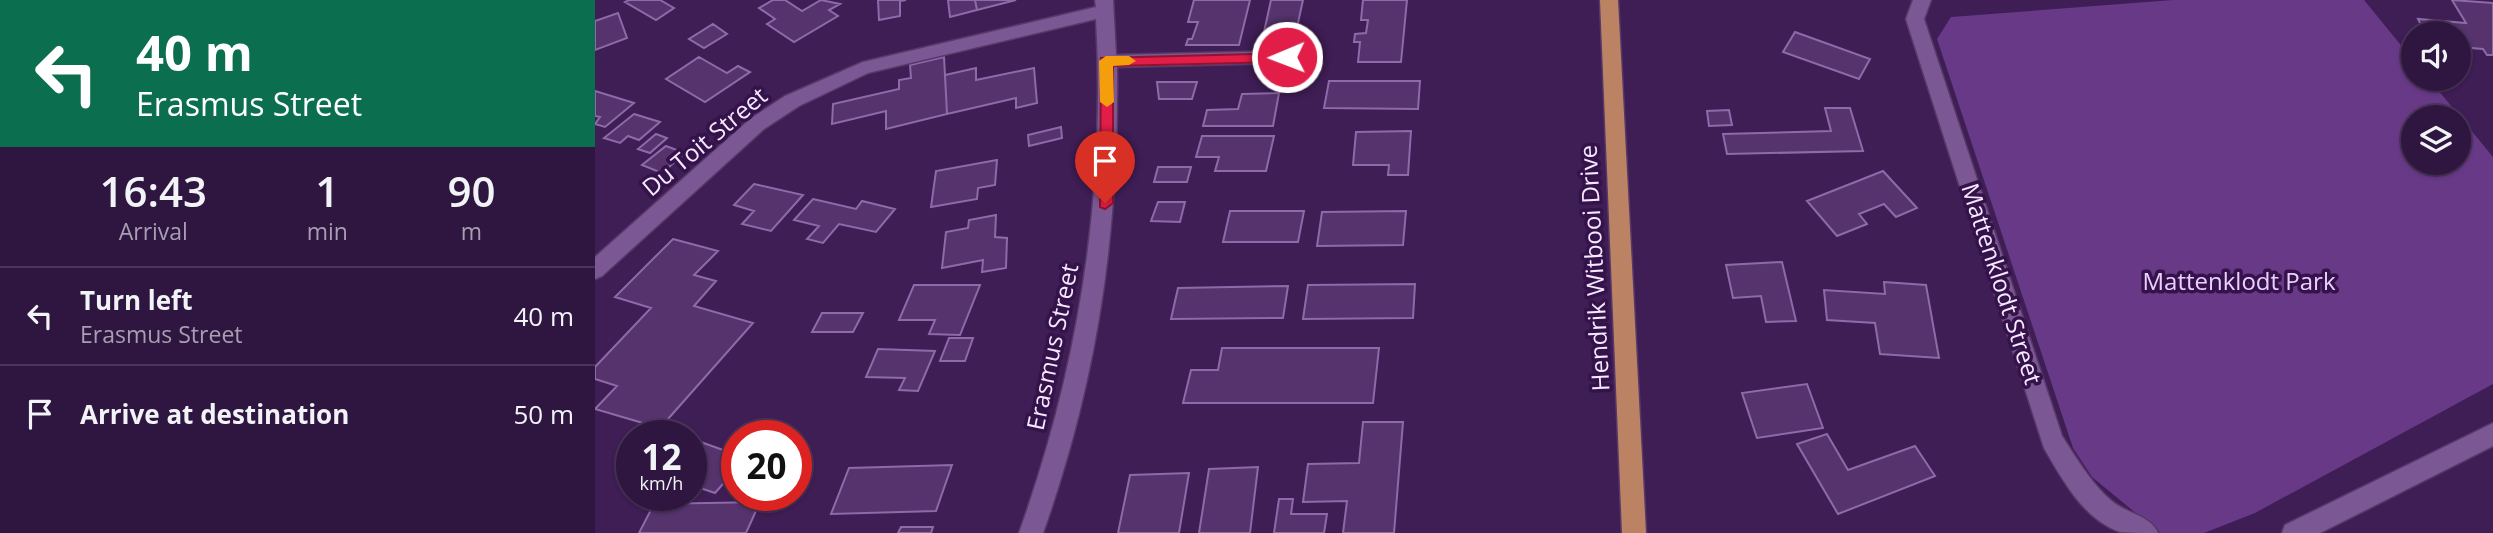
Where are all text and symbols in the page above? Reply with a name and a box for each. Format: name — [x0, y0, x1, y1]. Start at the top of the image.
text: 40 m — [136, 19, 253, 85]
position arrow — [1250, 20, 1324, 94]
map controls — [2401, 21, 2471, 175]
button: sound — [2401, 21, 2471, 91]
icon: left — [21, 28, 112, 119]
street label: Du Toit Street — [634, 79, 774, 203]
text: Erasmus Street — [136, 82, 362, 125]
button: layers — [2401, 105, 2471, 175]
pin — [1075, 131, 1135, 203]
icon: arrive — [1086, 142, 1124, 180]
street label: Hendrik Witbooi Drive — [1571, 144, 1616, 392]
text: 16:43 — [100, 162, 207, 219]
text: 1 — [315, 162, 339, 219]
text: 90 — [447, 162, 495, 219]
street label: Mattenklodt Street — [1954, 179, 2051, 388]
text: Arrival — [119, 215, 188, 247]
text: min — [307, 215, 348, 247]
text: m — [461, 215, 482, 247]
street label: Erasmus Street — [1018, 260, 1085, 433]
park label: Mattenklodt Park — [2143, 264, 2336, 297]
text: Turn left — [80, 282, 192, 318]
icon: left — [21, 297, 59, 335]
text: 40 m — [513, 298, 574, 334]
text: Erasmus Street — [80, 318, 243, 350]
icon: arrive — [21, 395, 59, 433]
text: Arrive at destination — [80, 396, 349, 432]
text: 50 m — [513, 396, 574, 432]
speed limit sign: 20 — [721, 420, 812, 511]
text: 12 — [641, 433, 682, 480]
text: km/h — [640, 471, 683, 495]

